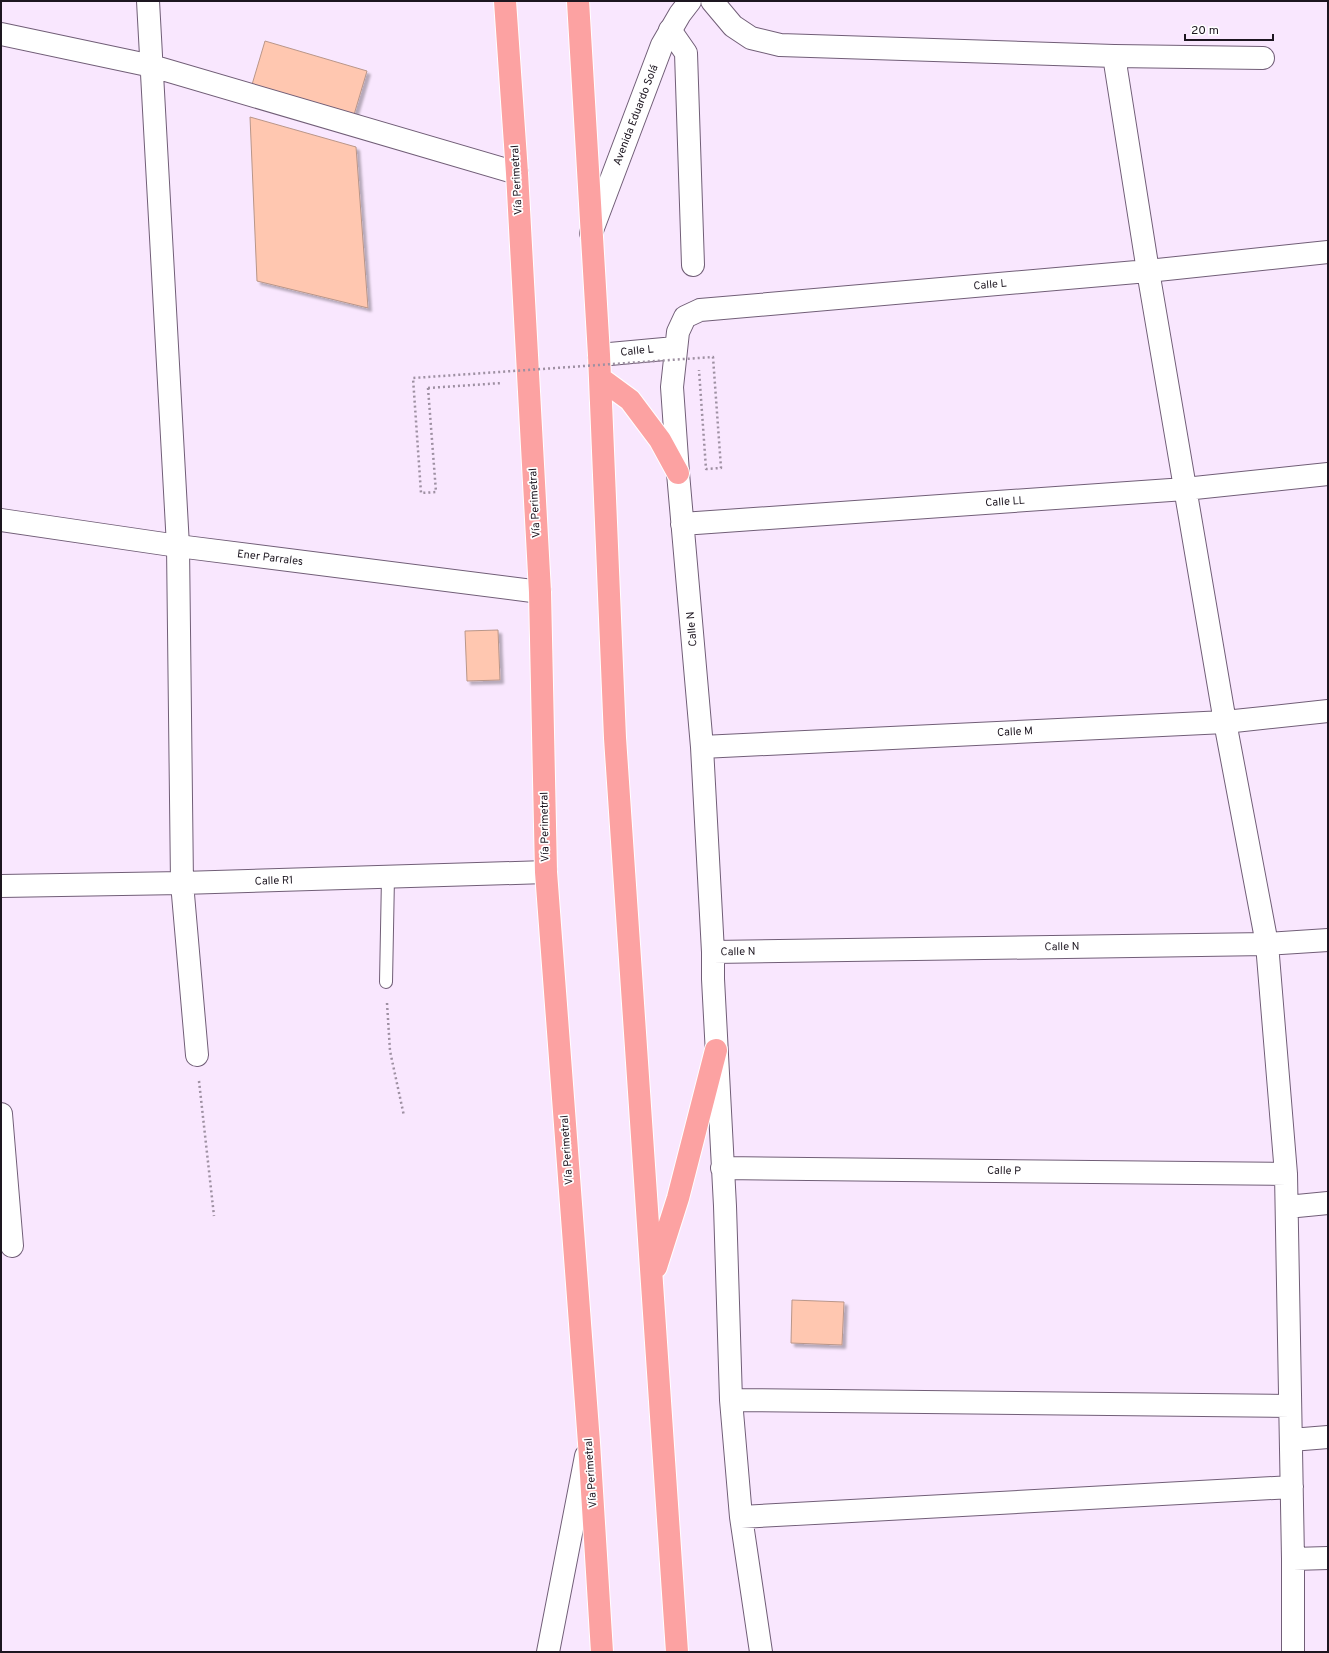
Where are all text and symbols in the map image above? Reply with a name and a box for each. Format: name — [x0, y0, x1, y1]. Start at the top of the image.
scale bar — [1185, 16, 1273, 42]
text: 20 m — [1191, 23, 1219, 39]
street label: Avenida Eduardo Solá — [610, 62, 662, 167]
street label: Vía Perimetral — [508, 145, 526, 215]
street label: Calle L — [973, 277, 1007, 293]
street label: Calle L — [620, 342, 654, 360]
street label: Vía Perimetral — [526, 468, 544, 538]
street label: Calle LL — [985, 494, 1025, 510]
street label: Ener Parrales — [236, 547, 304, 569]
street label: Calle N — [684, 611, 700, 647]
street label: Calle M — [997, 724, 1033, 740]
street label: Vía Perimetral — [537, 792, 553, 862]
street label: Calle R1 — [254, 873, 294, 889]
street label: Calle N — [1044, 940, 1080, 954]
street label: Calle N — [720, 945, 756, 959]
street label: Vía Perimetral — [558, 1115, 576, 1185]
street label: Calle P — [987, 1164, 1021, 1178]
street label: Vía Perimetral — [582, 1438, 600, 1508]

